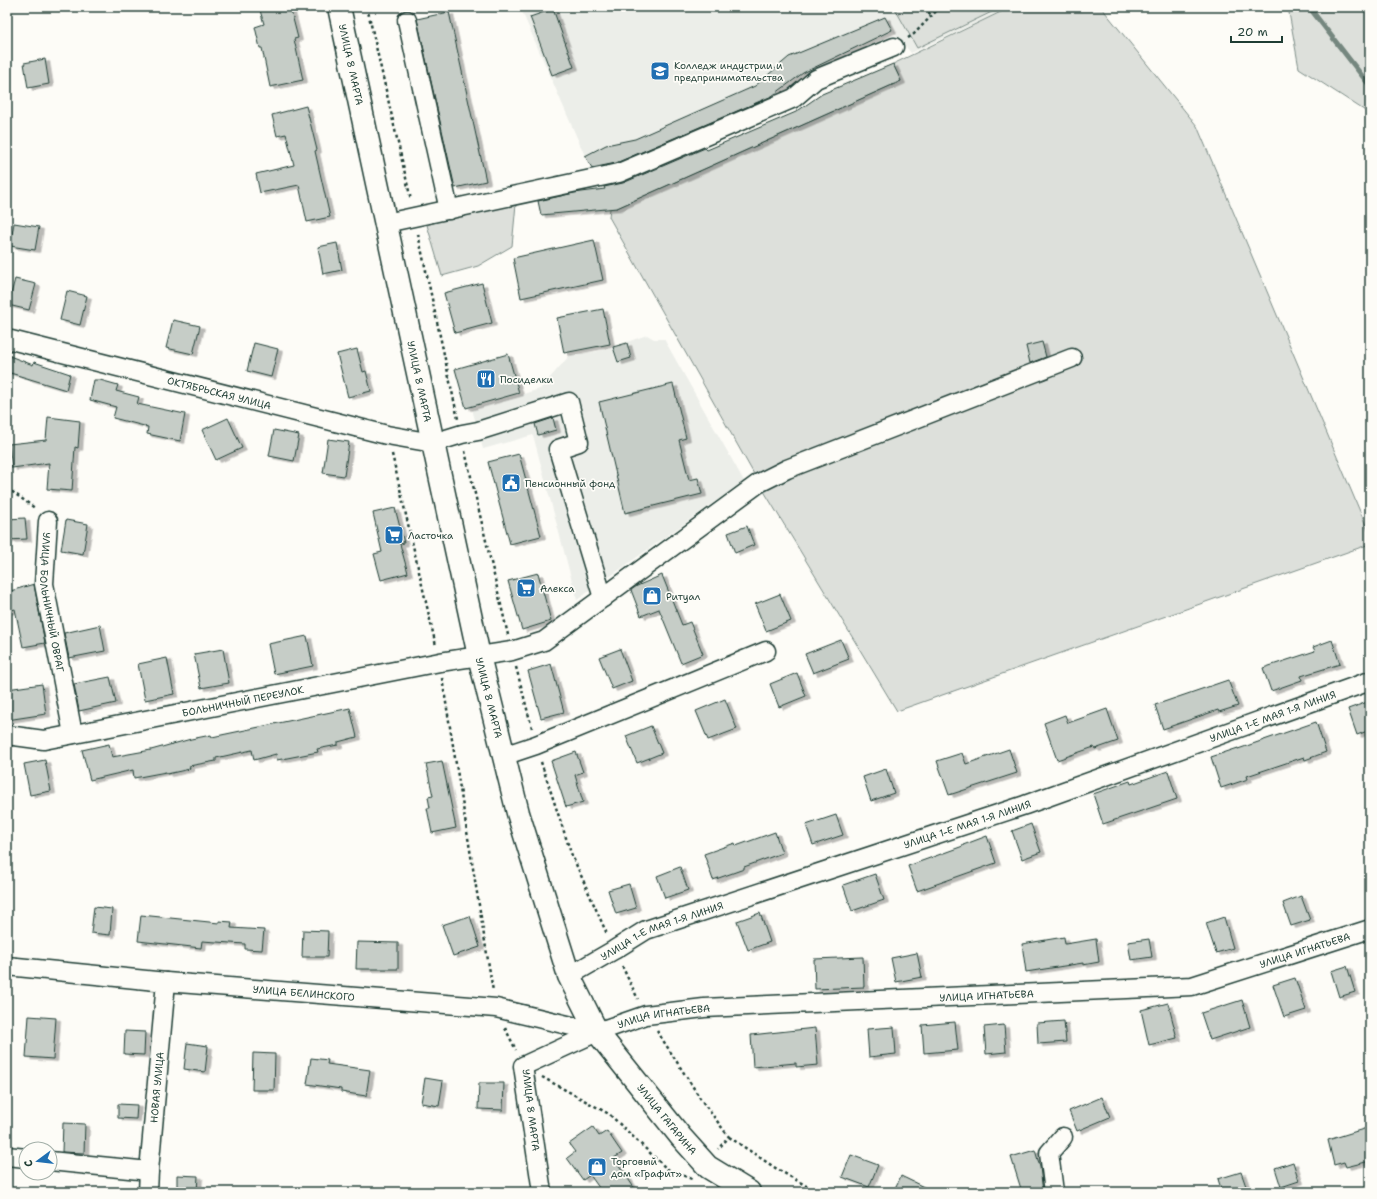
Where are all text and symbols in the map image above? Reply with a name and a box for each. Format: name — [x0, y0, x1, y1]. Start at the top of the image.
scale bar — [1231, 18, 1282, 44]
street label: УЛИЦА 8 МАРТА — [336, 23, 367, 106]
text: 20 m — [1237, 24, 1268, 40]
place label: Колледж индустрии и предпринимательства — [674, 59, 784, 84]
school or university icon: Колледж индустрии и предпринимательства — [649, 60, 671, 82]
street label: УЛИЦА 8 МАРТА — [405, 340, 435, 423]
restaurant icon: Посиделки — [475, 368, 497, 390]
street label: ОКТЯБРЬСКАЯ УЛИЦА — [166, 373, 273, 412]
place label: Посиделки — [500, 373, 554, 386]
public building icon: Пенсионный фонд — [500, 472, 522, 494]
place label: Пенсионный фонд — [525, 477, 616, 490]
supermarket icon: Ласточка — [383, 524, 405, 546]
place label: Ласточка — [408, 529, 454, 542]
street label: УЛИЦА БОЛЬНИЧНЫЙ ОВРАГ — [37, 532, 68, 674]
supermarket icon: Алекса — [515, 577, 537, 599]
place label: Алекса — [540, 582, 575, 595]
shop icon: Ритуал — [641, 585, 663, 607]
place label: Ритуал — [666, 590, 701, 603]
street label: УЛИЦА 8 МАРТА — [473, 656, 506, 740]
street label: БОЛЬНИЧНЫЙ ПЕРЕУЛОК — [181, 682, 305, 719]
street label: УЛИЦА 1-Е МАЯ 1-Я ЛИНИЯ — [1208, 687, 1338, 745]
street label: УЛИЦА 1-Е МАЯ 1-Я ЛИНИЯ — [902, 797, 1033, 851]
street label: УЛИЦА 1-Е МАЯ 1-Я ЛИНИЯ — [598, 898, 725, 963]
street label: УЛИЦА ИГНАТЬЕВА — [1258, 929, 1352, 971]
street label: УЛИЦА БЕЛИНСКОГО — [252, 982, 355, 1003]
street label: УЛИЦА ИГНАТЬЕВА — [939, 987, 1034, 1004]
street label: УЛИЦА ИГНАТЬЕВА — [616, 1001, 710, 1031]
street label: НОВАЯ УЛИЦА — [147, 1051, 166, 1123]
street label: УЛИЦА 8 МАРТА — [520, 1068, 542, 1152]
street label: УЛИЦА ГАГАРИНА — [635, 1081, 700, 1157]
north arrow — [18, 1141, 58, 1181]
place label: Торговый дом «Графит» — [611, 1155, 682, 1180]
shop icon: Торговый дом «Графит» — [586, 1156, 608, 1178]
text: С — [21, 1158, 37, 1169]

